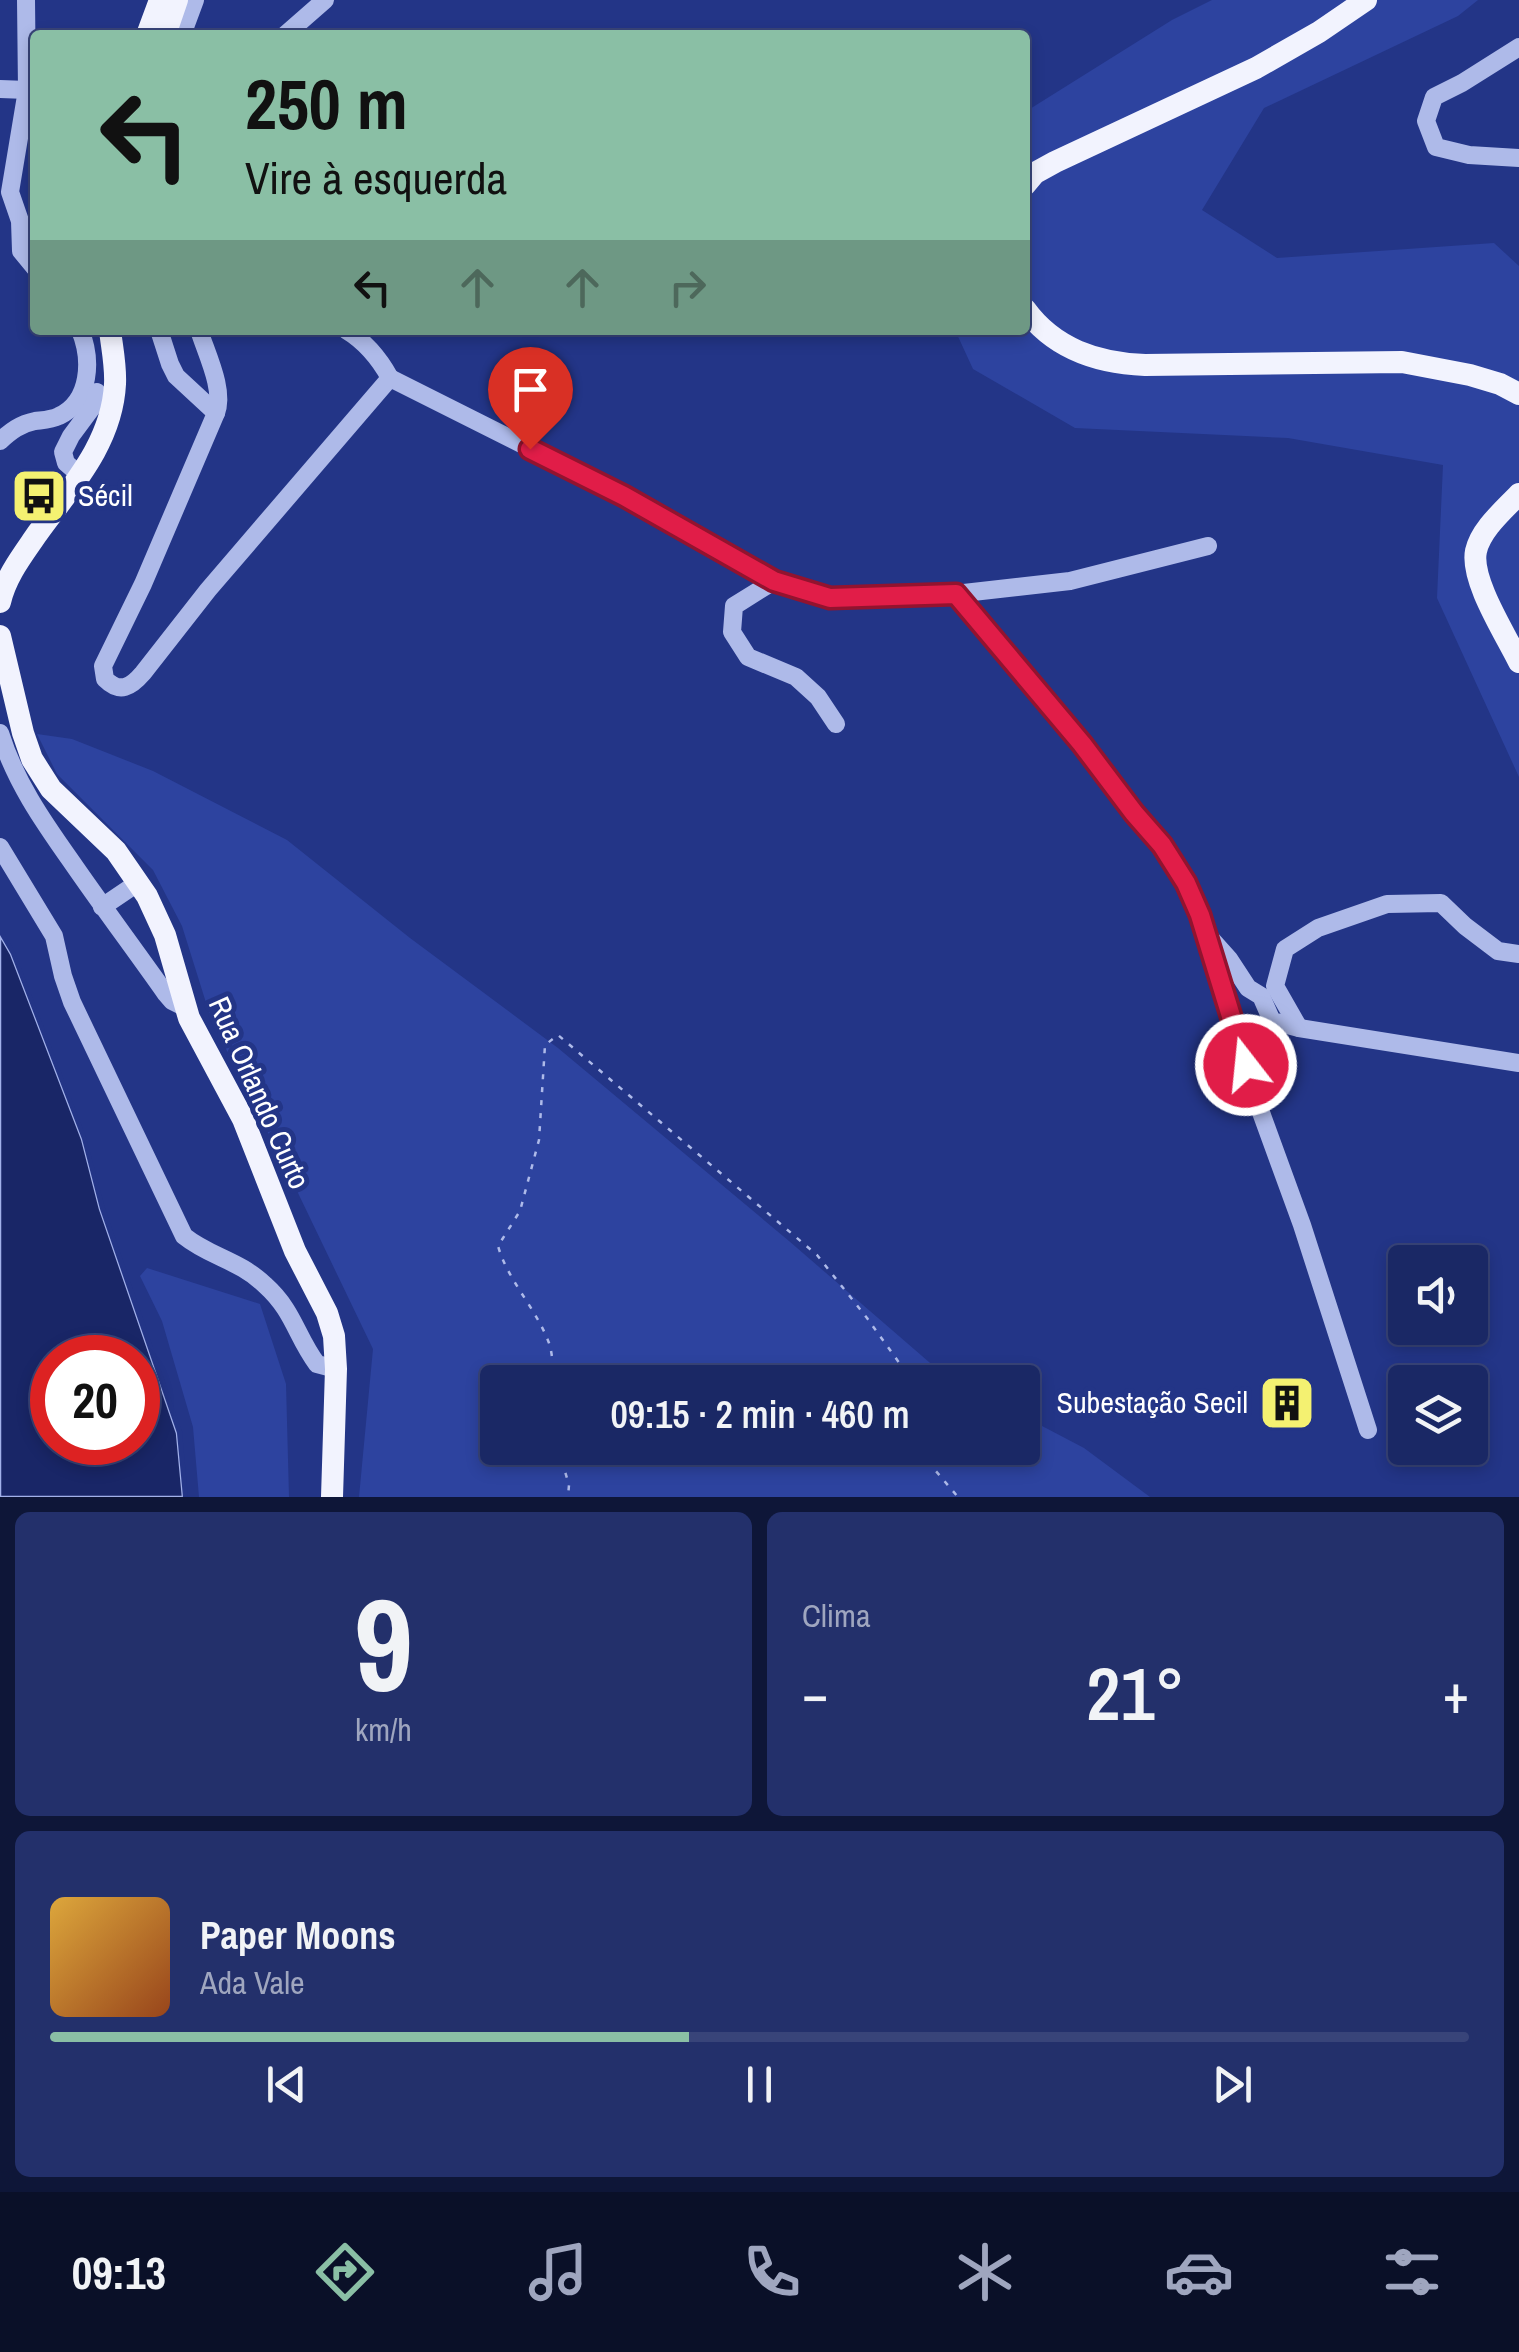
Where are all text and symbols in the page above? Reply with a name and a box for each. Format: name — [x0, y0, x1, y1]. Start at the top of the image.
text: 250 m — [245, 57, 408, 151]
icon: left — [80, 70, 210, 200]
text: Vire à esquerda — [245, 147, 507, 208]
icon: left — [345, 260, 400, 315]
icon: ahead — [450, 260, 505, 315]
icon: ahead — [555, 260, 610, 315]
icon: right — [660, 260, 715, 315]
pin — [488, 347, 573, 450]
icon: arrive — [503, 362, 558, 417]
bus stop icon: Sécil — [9, 466, 69, 526]
place label: Sécil — [78, 475, 133, 515]
street label: Rua Orlando Curto — [200, 990, 320, 1195]
position arrow — [1194, 1013, 1298, 1117]
map controls — [1388, 1245, 1488, 1465]
button: sound — [1388, 1245, 1488, 1345]
speed limit sign: 20 — [30, 1335, 160, 1465]
button: layers — [1388, 1365, 1488, 1465]
building icon: Subestação Secil — [1257, 1373, 1317, 1433]
place label: Subestação Secil — [1057, 1382, 1248, 1422]
text: 09:15 · 2 min · 460 m — [610, 1389, 910, 1440]
text: 9 — [354, 1555, 413, 1731]
text: Clima — [802, 1594, 871, 1637]
text: 21° — [1086, 1642, 1185, 1743]
text: − — [802, 1656, 828, 1730]
text: + — [1443, 1656, 1469, 1730]
text: km/h — [355, 1708, 412, 1751]
text: Paper Moons — [200, 1910, 396, 1961]
text: Ada Vale — [200, 1961, 305, 2004]
icon: previous — [259, 2057, 314, 2112]
icon: pause — [732, 2057, 787, 2112]
icon: next — [1205, 2057, 1260, 2112]
icon: directions — [310, 2237, 380, 2307]
icon: music — [523, 2237, 593, 2307]
icon: phone — [737, 2237, 807, 2307]
icon: climate — [950, 2237, 1020, 2307]
icon: car — [1164, 2237, 1234, 2307]
icon: filters — [1377, 2237, 1447, 2307]
text: 09:13 — [72, 2242, 166, 2303]

